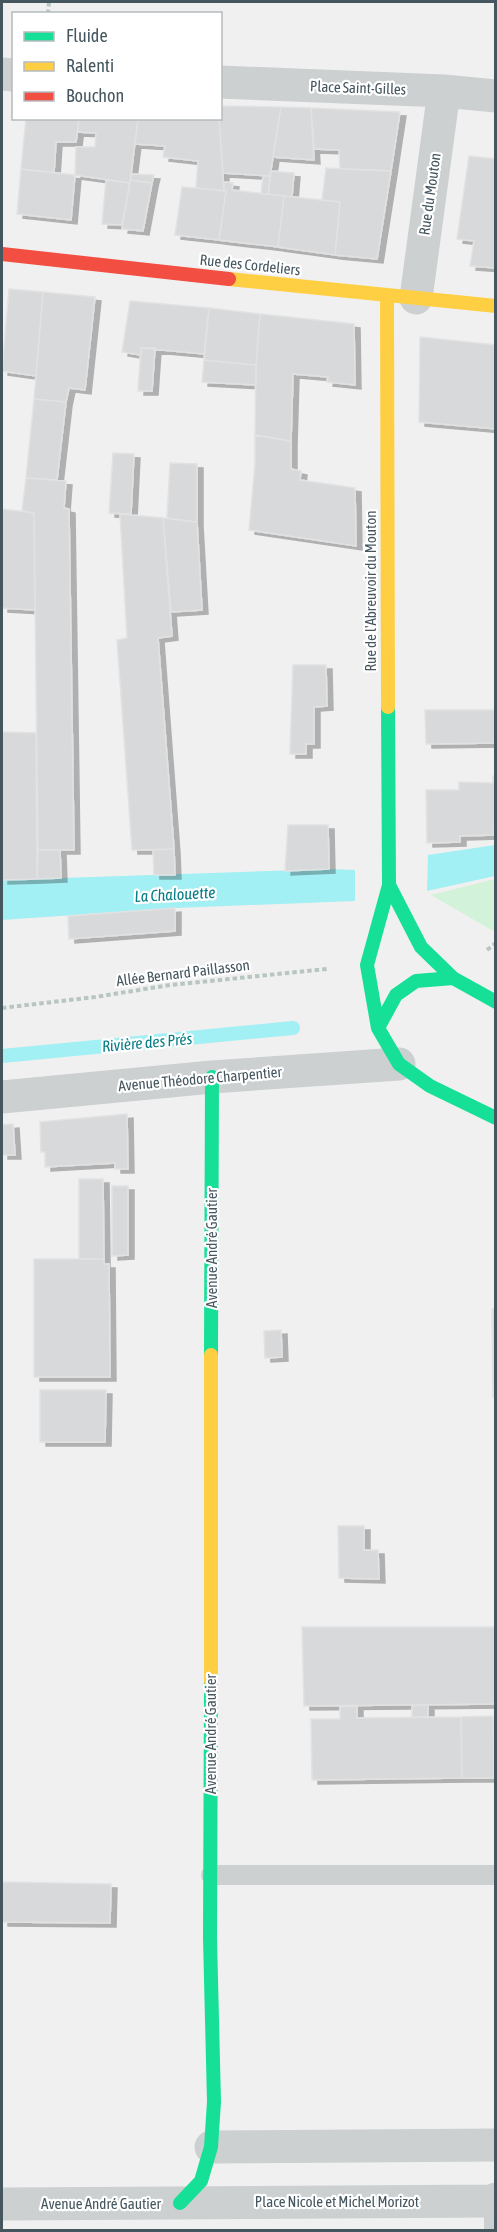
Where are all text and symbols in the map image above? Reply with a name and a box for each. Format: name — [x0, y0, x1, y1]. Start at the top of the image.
legend — [12, 12, 222, 120]
text: Fluide — [66, 25, 108, 46]
text: Ralenti — [66, 55, 114, 76]
street label: Place Saint-Gilles — [310, 77, 406, 98]
text: Bouchon — [66, 85, 124, 106]
street label: Rue du Mouton — [415, 152, 444, 236]
street label: Rue des Cordeliers — [199, 251, 301, 278]
street label: Rue de l'Abreuvoir du Mouton — [362, 510, 379, 672]
water label: La Chalouette — [134, 883, 216, 905]
street label: Allée Bernard Paillasson — [115, 956, 251, 989]
water label: Rivière des Prés — [101, 1029, 193, 1055]
street label: Avenue Théodore Charpentier — [118, 1063, 283, 1094]
street label: Avenue André Gautier — [203, 1188, 220, 1308]
street label: Avenue André Gautier — [202, 1674, 219, 1794]
street label: Place Nicole et Michel Morizot — [255, 2193, 419, 2210]
street label: Avenue André Gautier — [41, 2195, 161, 2212]

